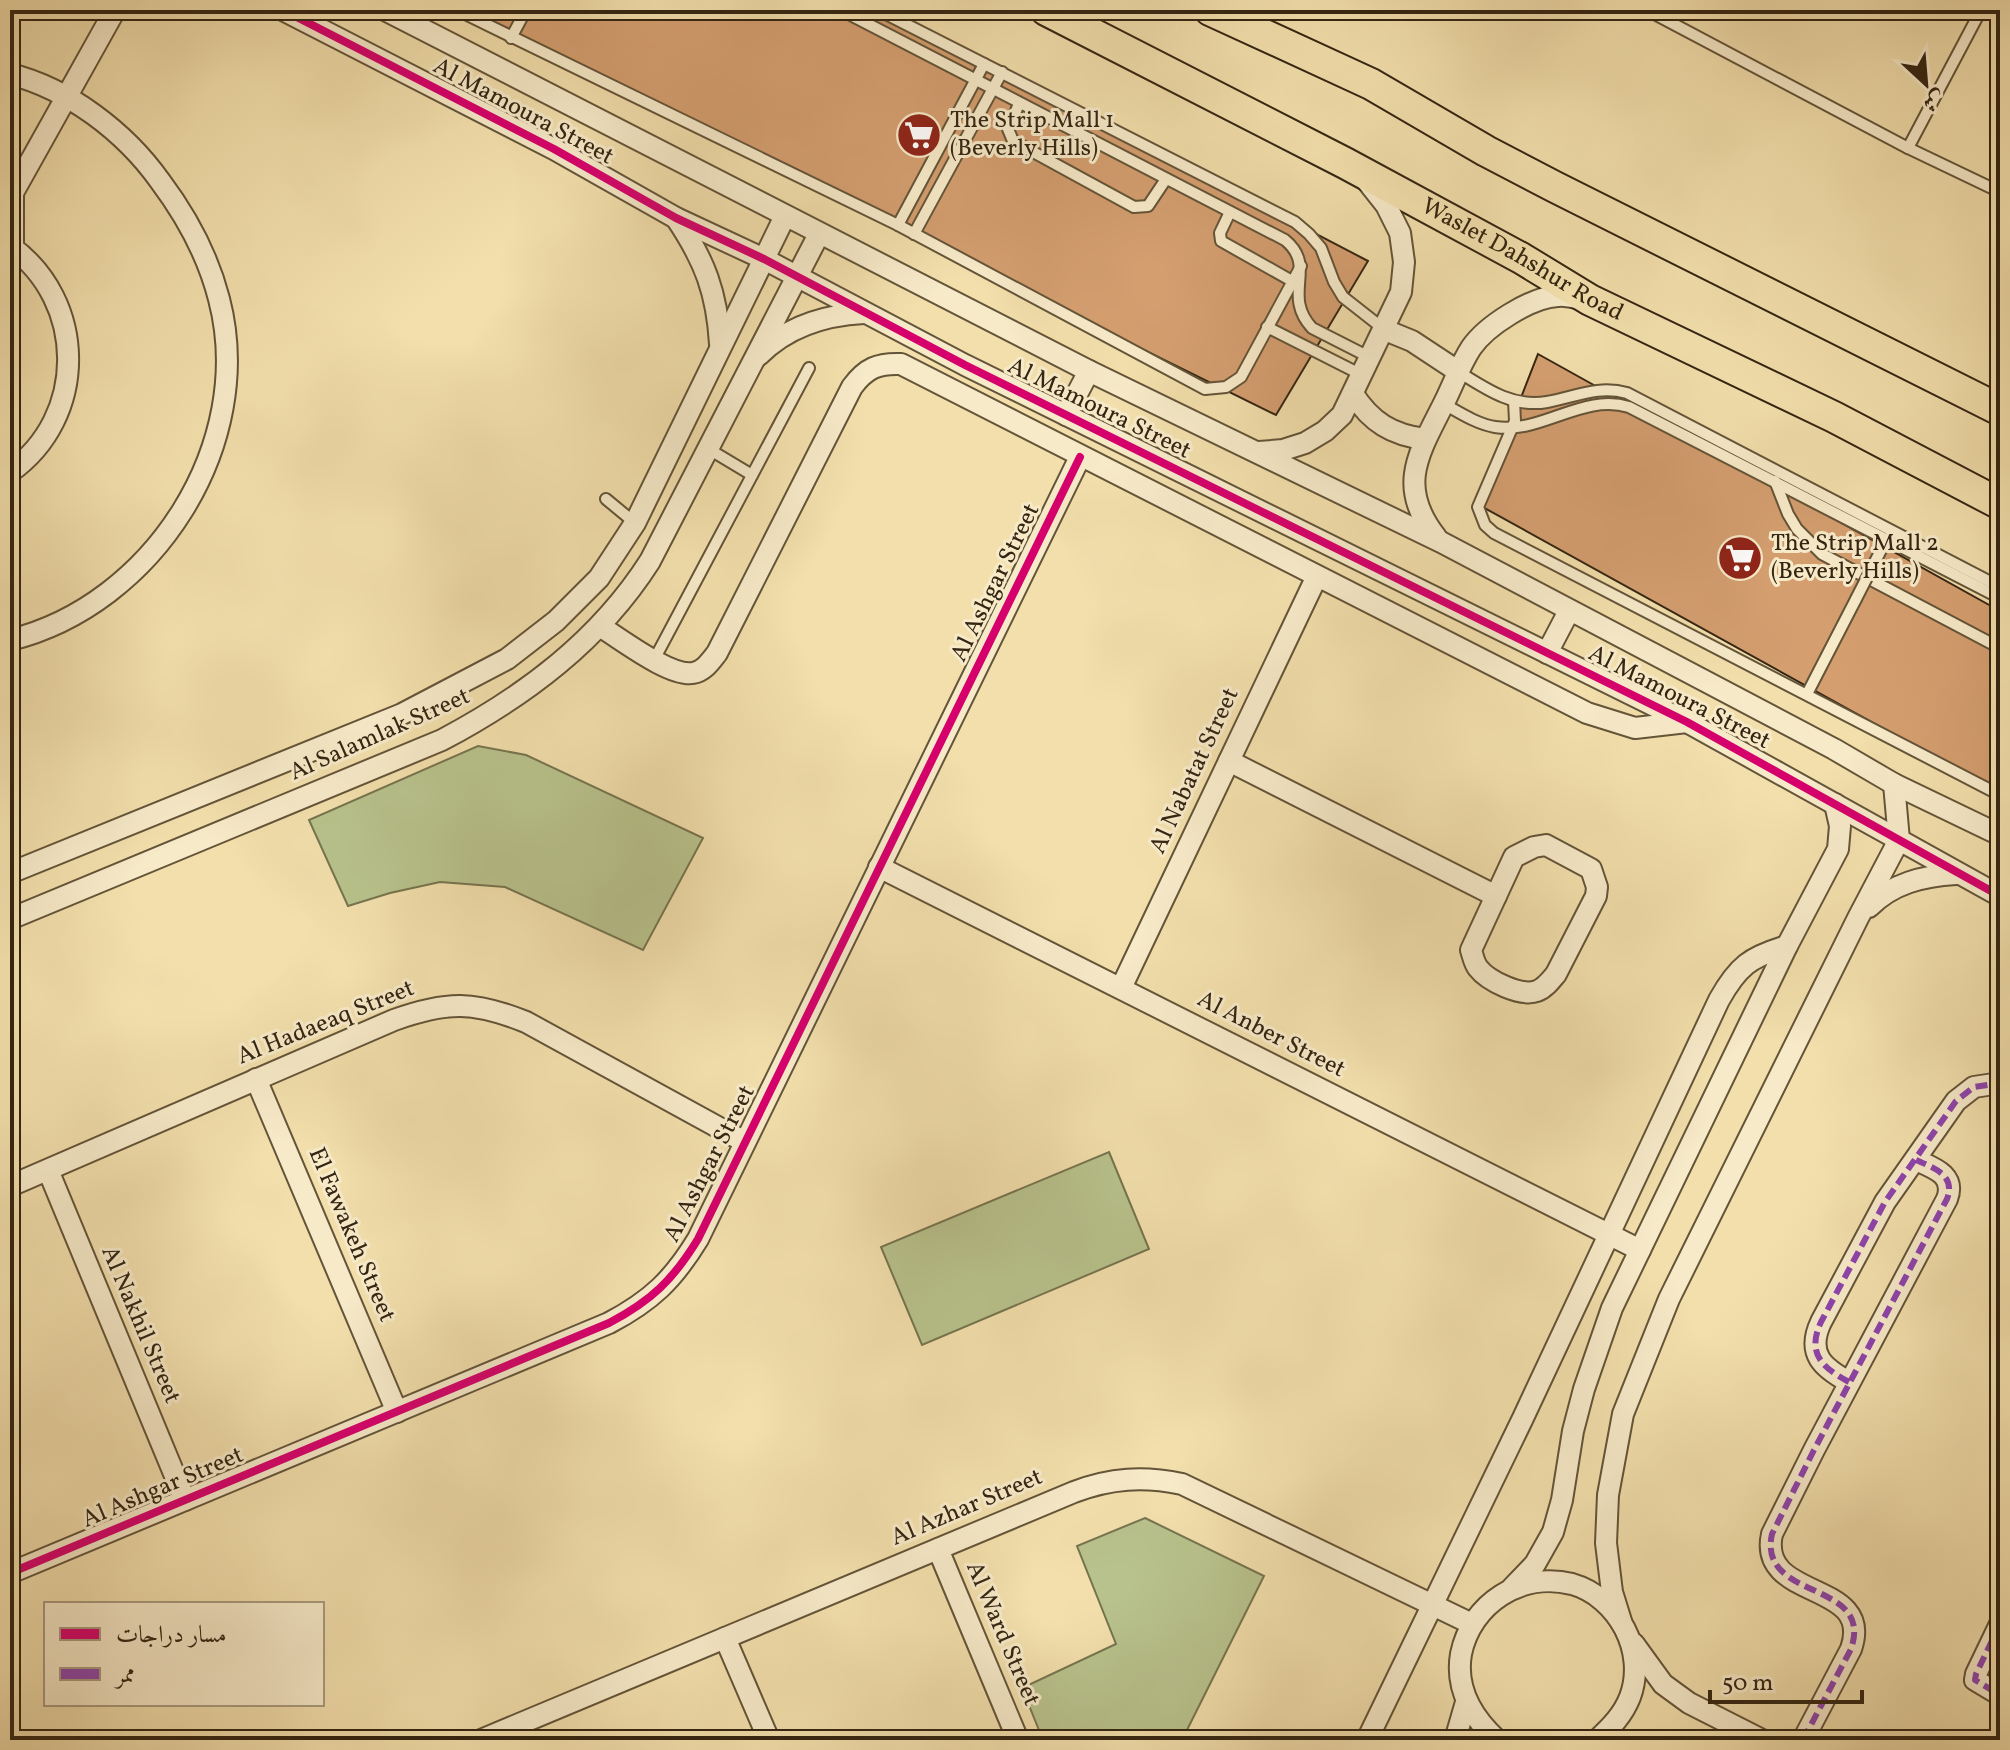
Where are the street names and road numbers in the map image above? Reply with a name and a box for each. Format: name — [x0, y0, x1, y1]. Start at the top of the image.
street label: Al Mamoura Street — [427, 50, 619, 174]
street label: Waslet Dahshur Road — [1415, 190, 1629, 331]
street label: Al Mamoura Street — [1001, 350, 1197, 468]
street label: Al Ashgar Street — [943, 498, 1049, 668]
street label: Al Mamoura Street — [1582, 637, 1776, 759]
street label: Al Salamlak Street — [284, 680, 476, 790]
street label: Al Nabatat Street — [1142, 682, 1248, 860]
street label: Al Hadaeaq Street — [232, 972, 420, 1074]
street label: Al Anber Street — [1191, 983, 1351, 1087]
street label: Al Ashgar Street — [656, 1080, 764, 1248]
street label: El Fawakeh Street — [299, 1143, 403, 1327]
street label: Al Nakhil Street — [92, 1241, 188, 1409]
street label: Al Ashgar Street — [77, 1439, 249, 1537]
street label: Al Azhar Street — [886, 1461, 1048, 1555]
street label: Al Ward Street — [956, 1557, 1048, 1711]

